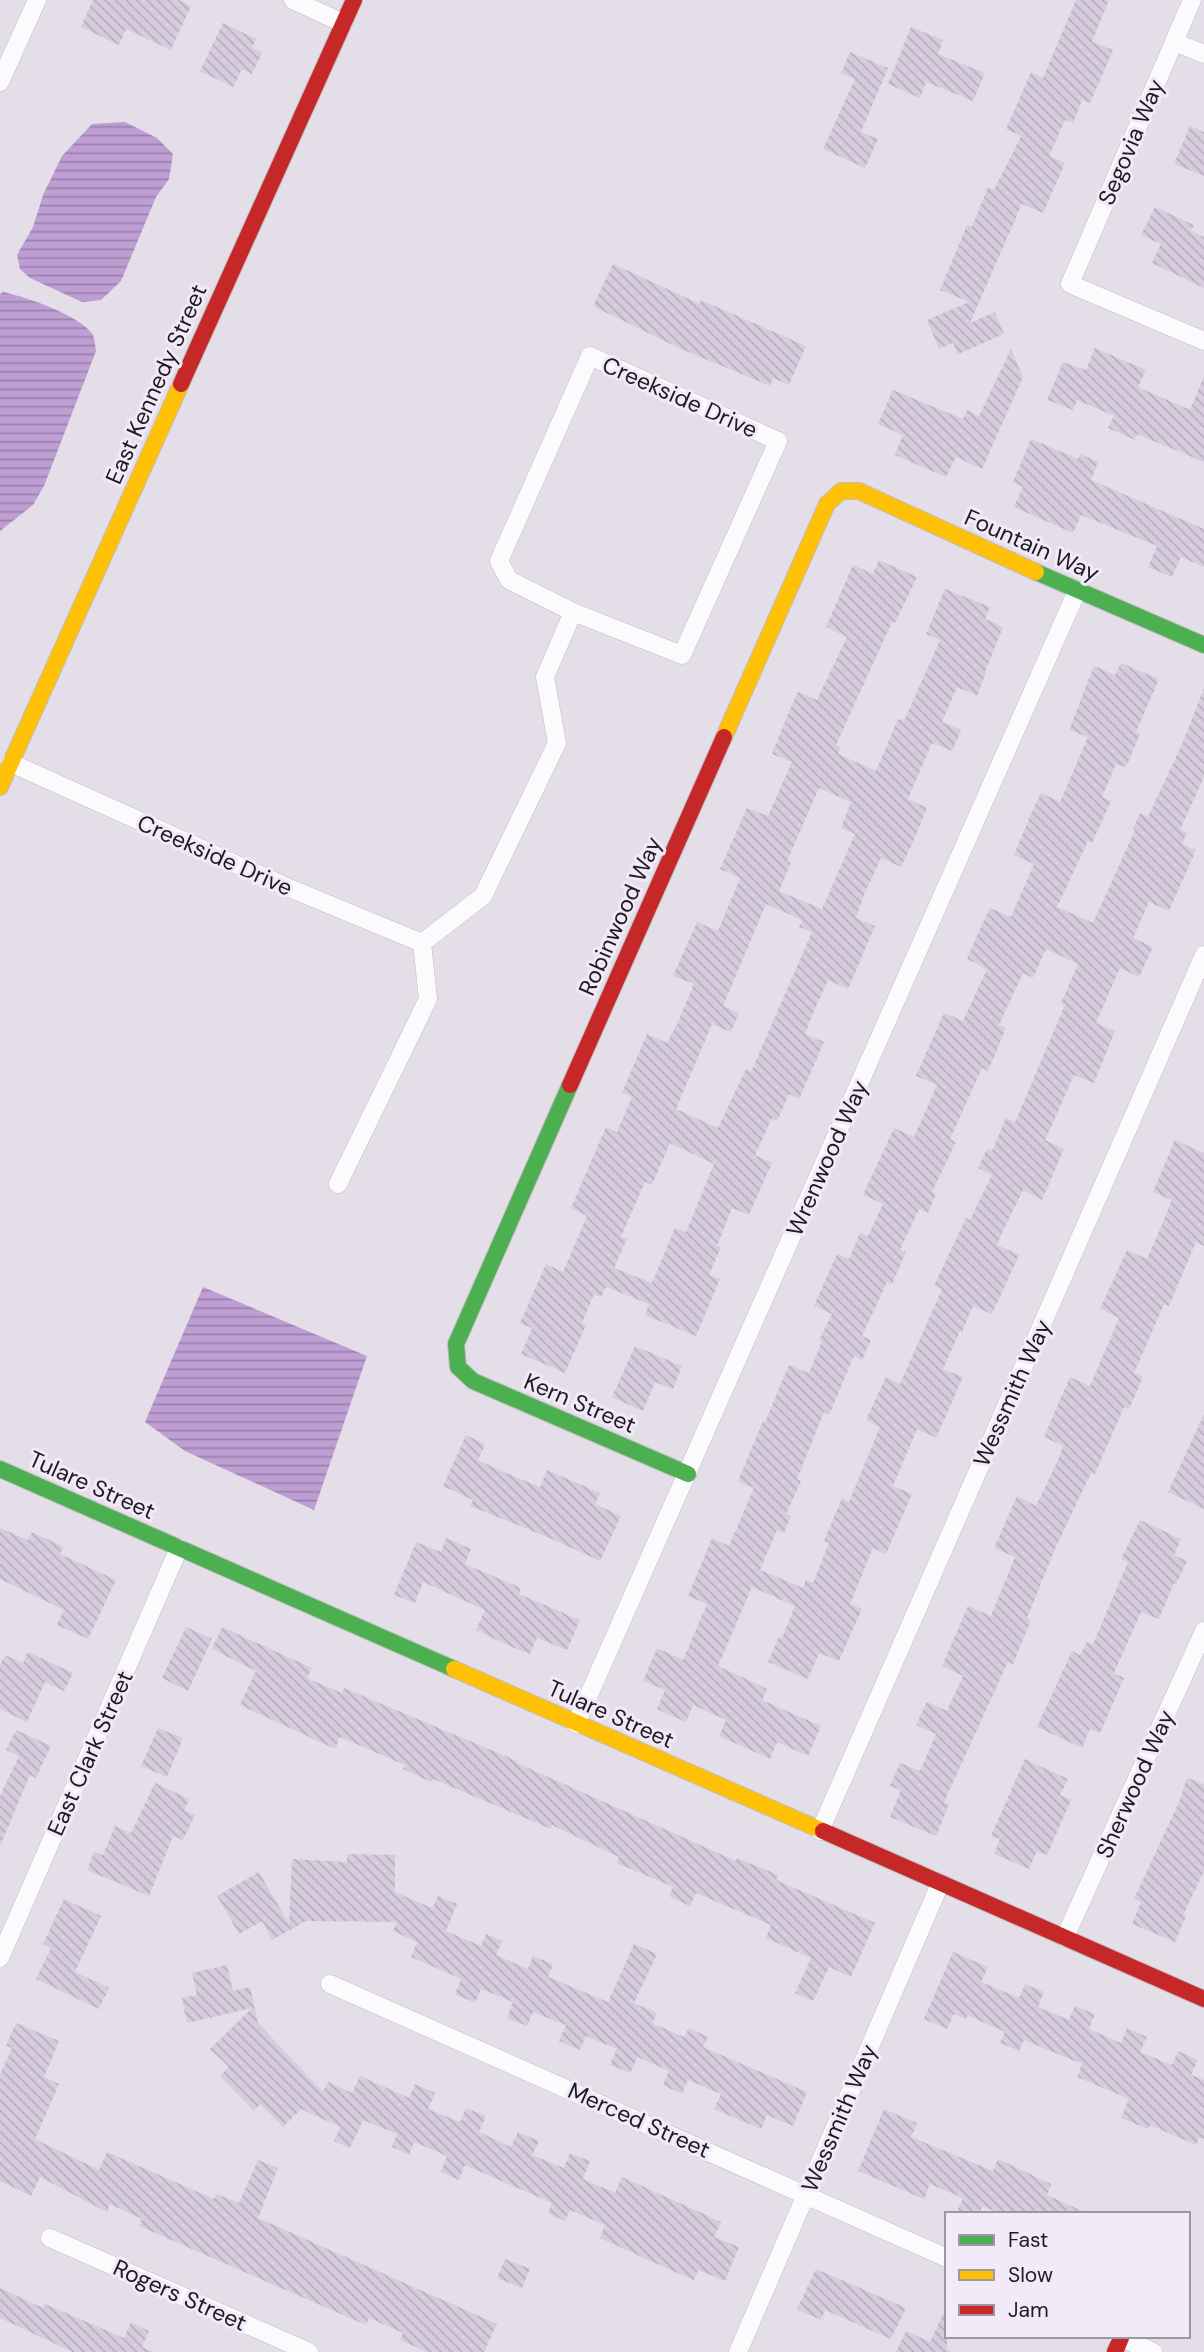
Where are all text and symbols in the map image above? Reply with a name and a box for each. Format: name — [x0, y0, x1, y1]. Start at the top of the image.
street label: Segovia Way — [1091, 74, 1171, 210]
street label: East Kennedy Street — [98, 280, 214, 488]
street label: Creekside Drive — [598, 349, 762, 445]
street label: Fountain Way — [960, 502, 1104, 588]
street label: Creekside Drive — [133, 807, 297, 903]
street label: Robinwood Way — [572, 832, 669, 1000]
street label: Wrenwood Way — [779, 1075, 875, 1240]
street label: Wessmith Way — [966, 1315, 1058, 1471]
street label: Kern Street — [519, 1366, 641, 1440]
street label: Tulare Street — [24, 1444, 160, 1526]
street label: East Clark Street — [40, 1666, 140, 1840]
street label: Tulare Street — [543, 1673, 679, 1755]
street label: Sherwood Way — [1089, 1705, 1181, 1863]
street label: Wessmith Way — [794, 2039, 884, 2196]
street label: Merced Street — [563, 2075, 715, 2165]
legend — [945, 2212, 1190, 2338]
text: Fast — [1008, 2226, 1048, 2254]
street label: Rogers Street — [109, 2252, 251, 2338]
text: Slow — [1008, 2261, 1053, 2289]
text: Jam — [1008, 2296, 1049, 2324]

